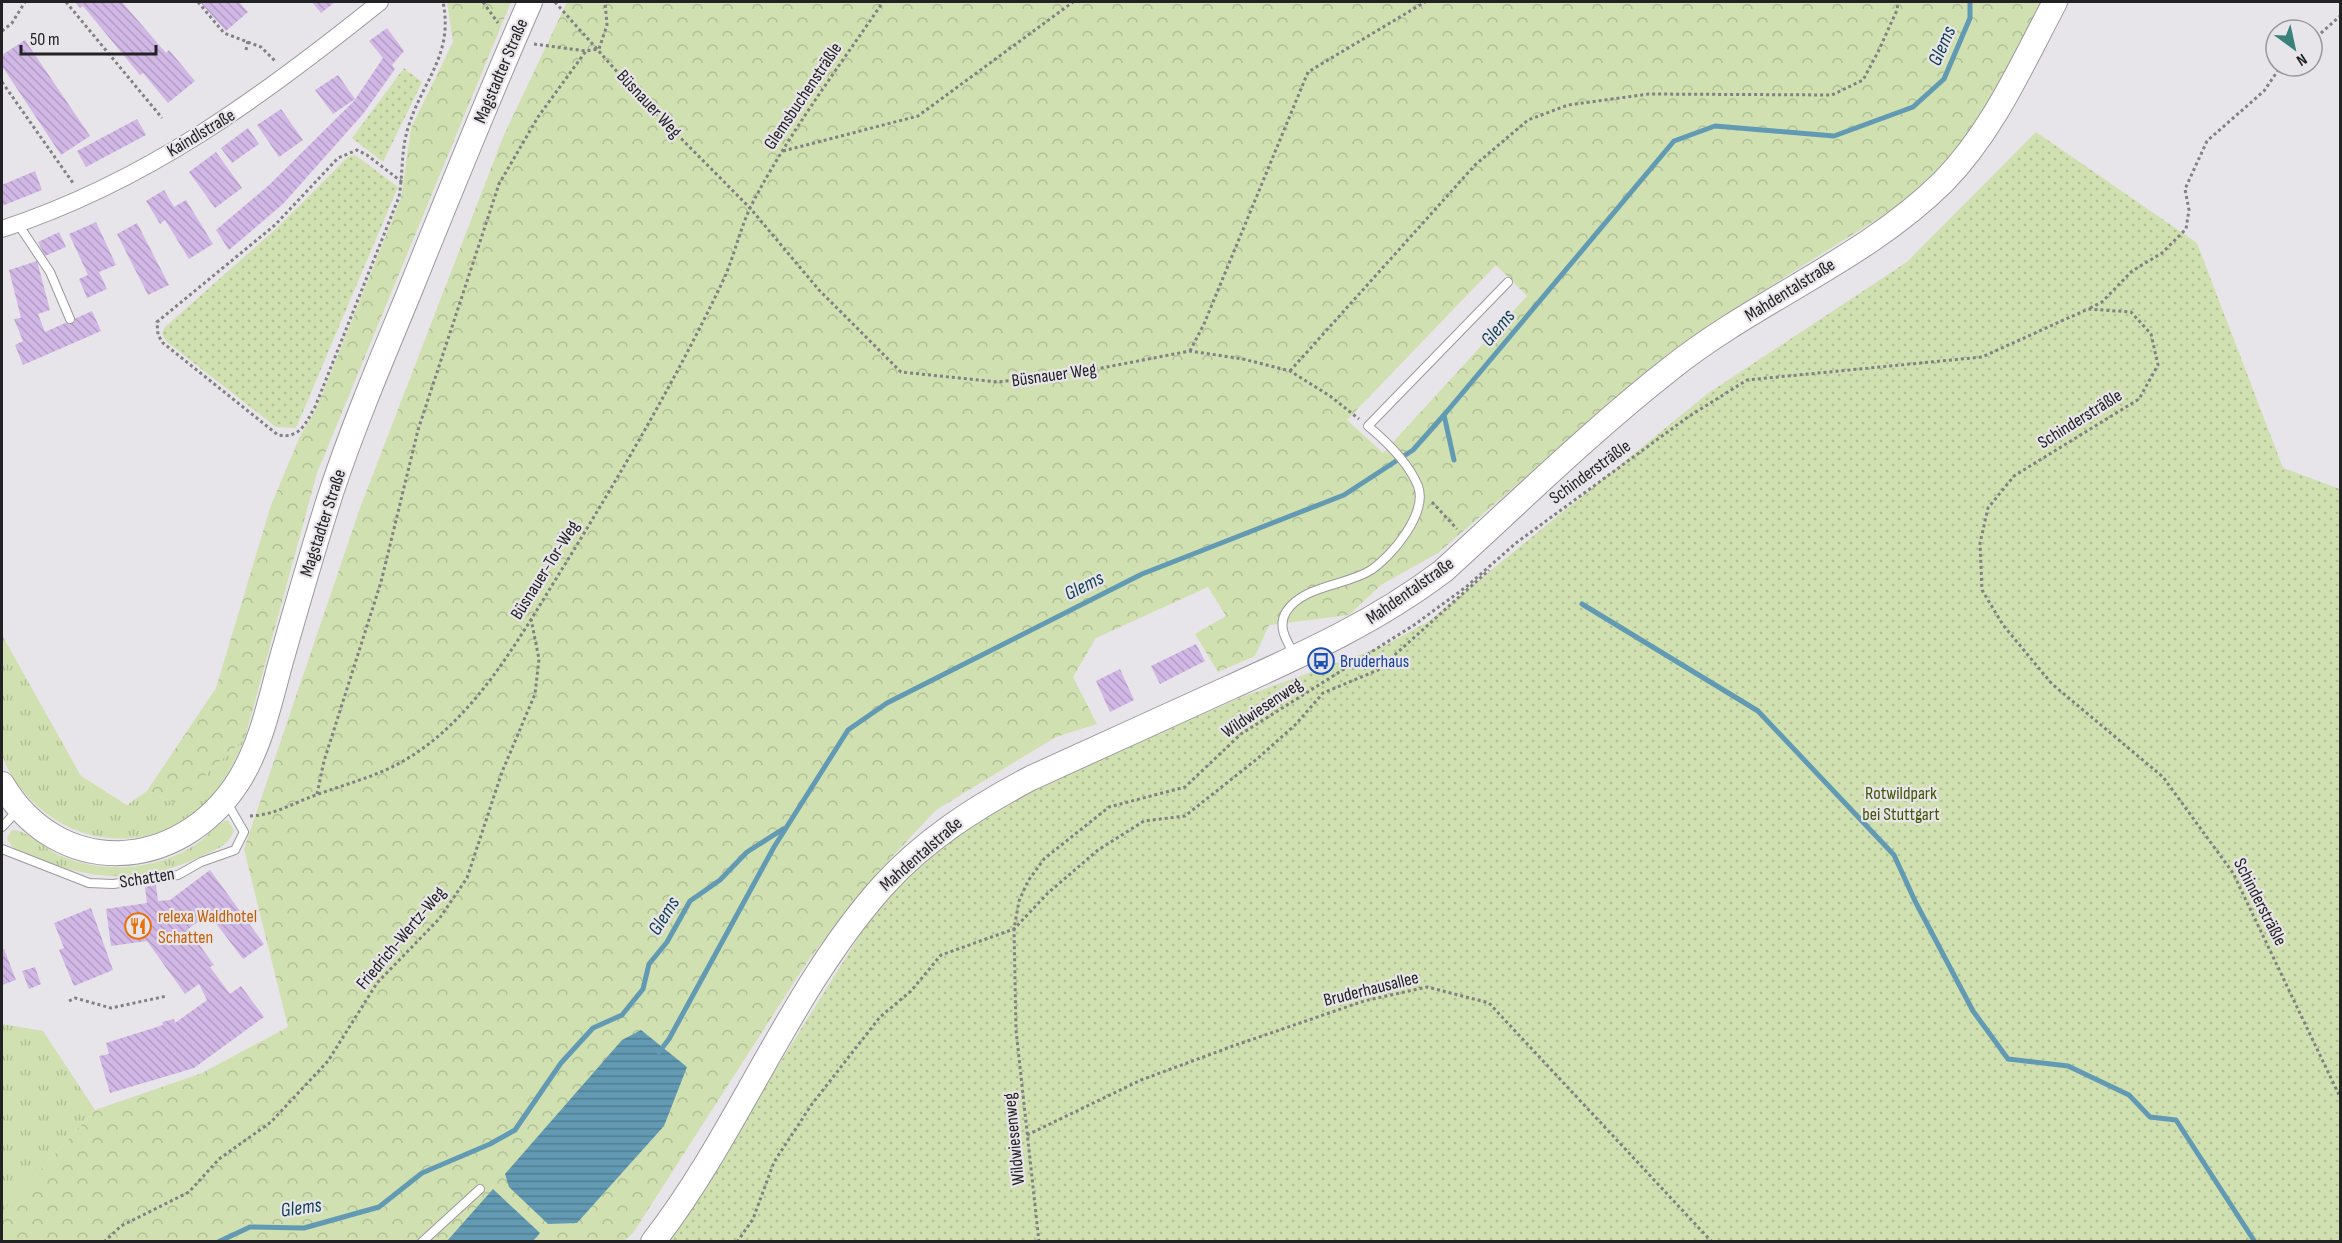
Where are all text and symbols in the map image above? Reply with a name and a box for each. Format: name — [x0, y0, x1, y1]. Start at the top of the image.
street label: Magstadter Straße — [470, 16, 532, 126]
scale bar — [21, 18, 156, 56]
north arrow — [2264, 18, 2324, 78]
water label: Glems — [1923, 22, 1961, 70]
text: 50 m — [30, 29, 60, 50]
street label: Glemsbuchensträßle — [760, 39, 846, 153]
text: N — [2293, 49, 2310, 70]
street label: Büsnauer Weg — [612, 66, 686, 142]
street label: Kaindlstraße — [163, 105, 239, 161]
street label: Mahdentalstraße — [1741, 254, 1839, 326]
water label: Glems — [1476, 305, 1520, 351]
street label: Büsnauer Weg — [1010, 359, 1098, 391]
street label: Schindersträßle — [2034, 385, 2126, 453]
street label: Schindersträßle — [1545, 436, 1635, 508]
street label: Magstadter Straße — [296, 467, 350, 579]
street label: Büsnauer-Tor-Weg — [506, 517, 584, 623]
street label: Mahdentalstraße — [1362, 553, 1458, 629]
water label: Glems — [1060, 566, 1108, 606]
bus stop icon: Bruderhaus — [1306, 646, 1336, 676]
place label: Bruderhaus — [1340, 651, 1409, 672]
street label: Wildwiesenweg — [1218, 673, 1306, 743]
park label: Rotwildpark bei Stuttgart — [1862, 783, 1940, 825]
street label: Mahdentalstraße — [876, 813, 966, 895]
street label: Schindersträßle — [2229, 855, 2291, 949]
street label: Schatten — [118, 863, 176, 893]
street label: Friedrich-Wertz-Weg — [352, 882, 450, 994]
water label: Glems — [643, 892, 685, 940]
place label: relexa Waldhotel Schatten — [158, 906, 257, 948]
restaurant icon: relexa Waldhotel Schatten — [123, 911, 153, 941]
street label: Bruderhausallee — [1321, 967, 1421, 1011]
street label: Wildwiesenweg — [999, 1092, 1029, 1186]
water label: Glems — [279, 1193, 323, 1223]

